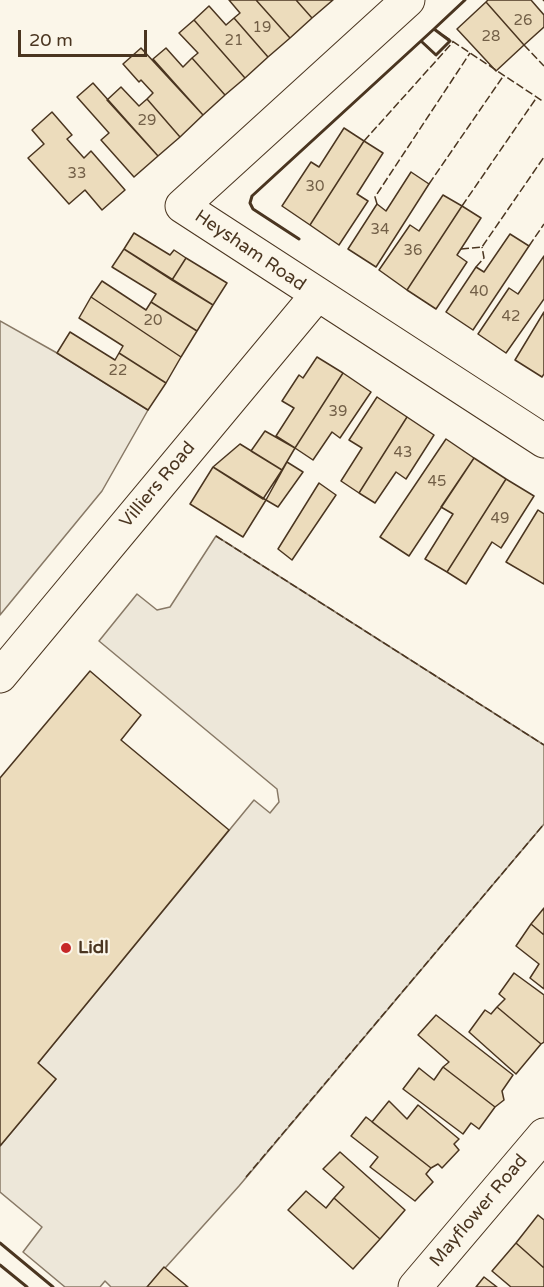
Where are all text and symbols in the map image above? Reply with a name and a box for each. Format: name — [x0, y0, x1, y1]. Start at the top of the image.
house number: 26 — [514, 12, 532, 30]
scale bar — [21, 18, 150, 56]
house number: 19 — [253, 19, 271, 37]
house number: 28 — [482, 28, 500, 46]
text: 20 m — [29, 29, 73, 51]
house number: 21 — [225, 32, 243, 50]
house number: 29 — [138, 112, 156, 130]
house number: 33 — [68, 165, 86, 183]
house number: 30 — [306, 178, 324, 196]
street label: Heysham Road — [190, 206, 310, 296]
house number: 34 — [371, 221, 389, 239]
house number: 36 — [404, 242, 422, 260]
house number: 40 — [470, 283, 488, 301]
house number: 42 — [502, 308, 520, 326]
house number: 20 — [144, 312, 162, 330]
house number: 22 — [109, 362, 127, 380]
house number: 39 — [329, 403, 347, 421]
street label: Villiers Road — [116, 438, 200, 532]
house number: 43 — [394, 444, 412, 462]
house number: 45 — [428, 473, 446, 491]
house number: 49 — [491, 510, 509, 528]
place label: Lidl — [78, 937, 109, 959]
marker: Lidl — [59, 941, 73, 955]
street label: Mayflower Road — [426, 1150, 532, 1272]

